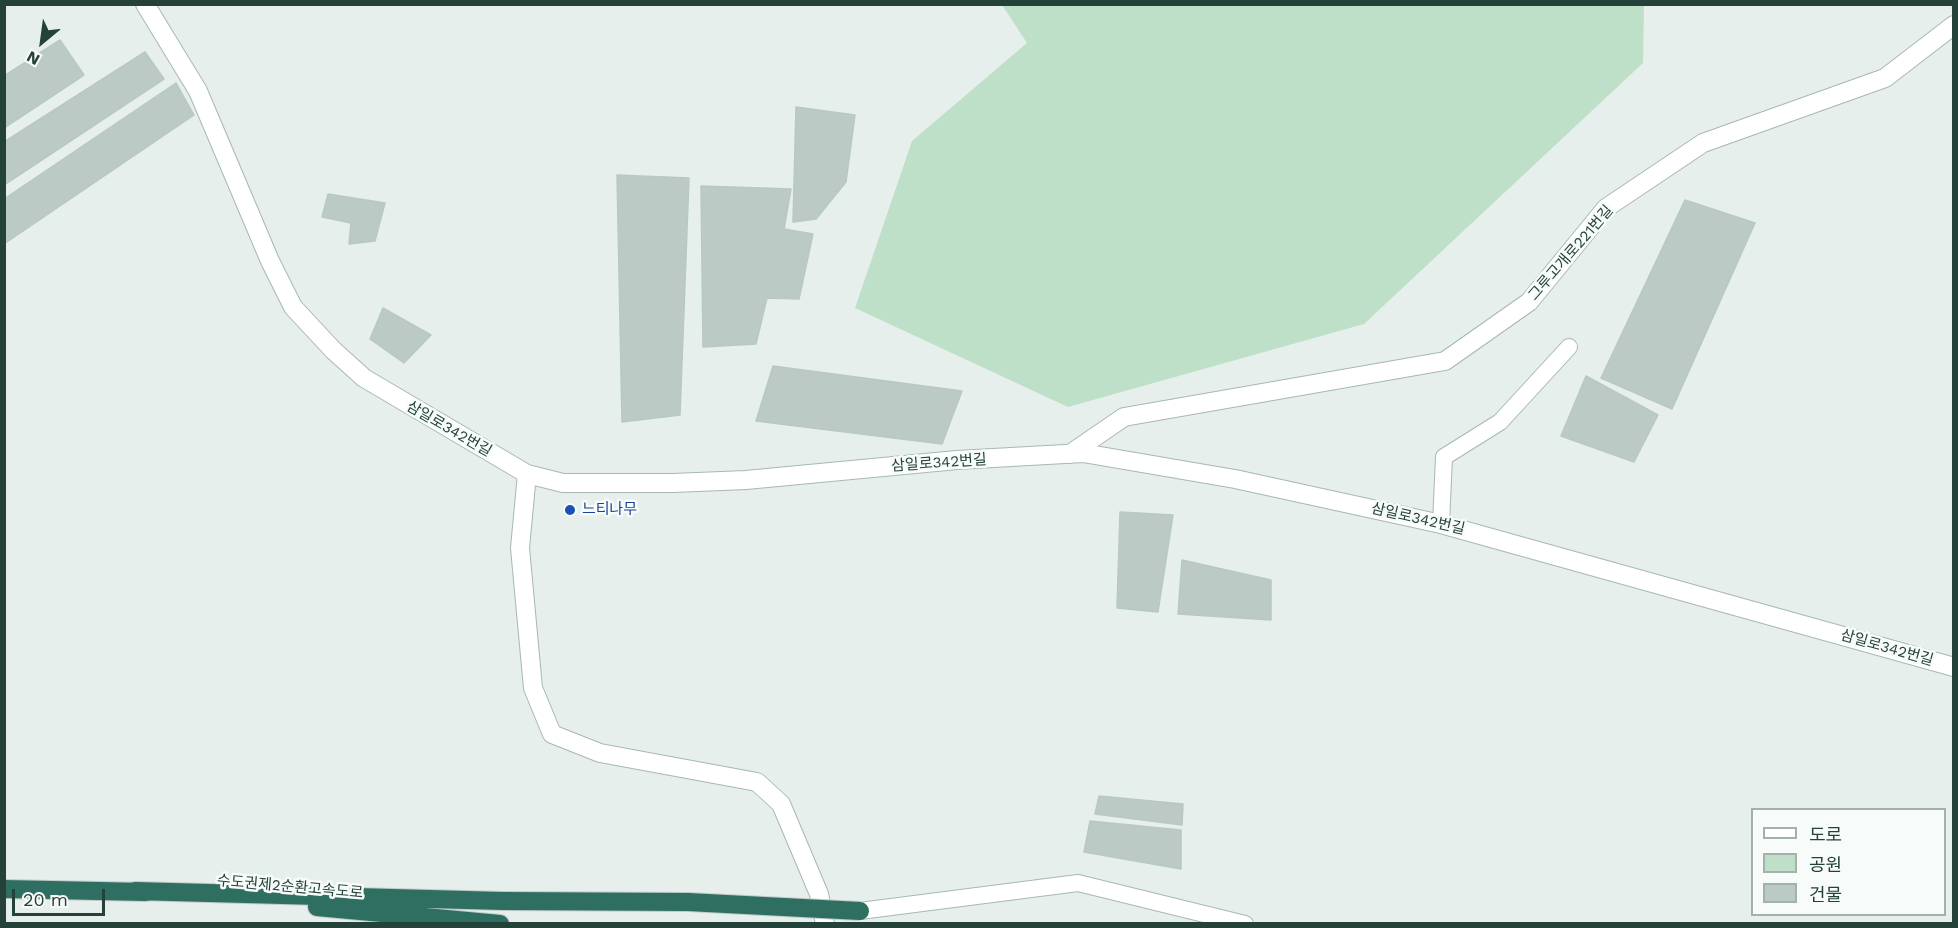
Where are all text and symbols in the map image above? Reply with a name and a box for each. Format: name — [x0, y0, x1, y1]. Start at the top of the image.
north arrow — [12, 12, 72, 72]
text: N — [23, 47, 43, 69]
street label: 그루고개로221번길 — [1525, 202, 1617, 304]
street label: 삼일로342번길 — [403, 397, 495, 461]
street label: 삼일로342번길 — [891, 451, 987, 475]
street label: 삼일로342번길 — [1369, 499, 1467, 539]
place label: 느티나무 — [582, 501, 637, 519]
marker: 느티나무 — [563, 503, 577, 517]
street label: 삼일로342번길 — [1839, 626, 1935, 670]
legend — [1751, 808, 1946, 916]
text: 도로 — [1809, 824, 1842, 845]
text: 공원 — [1809, 854, 1842, 875]
street label: 수도권제2순환고속도로 — [216, 872, 364, 902]
scale bar — [15, 877, 108, 915]
text: 건물 — [1809, 884, 1842, 905]
text: 20 m — [23, 889, 68, 910]

